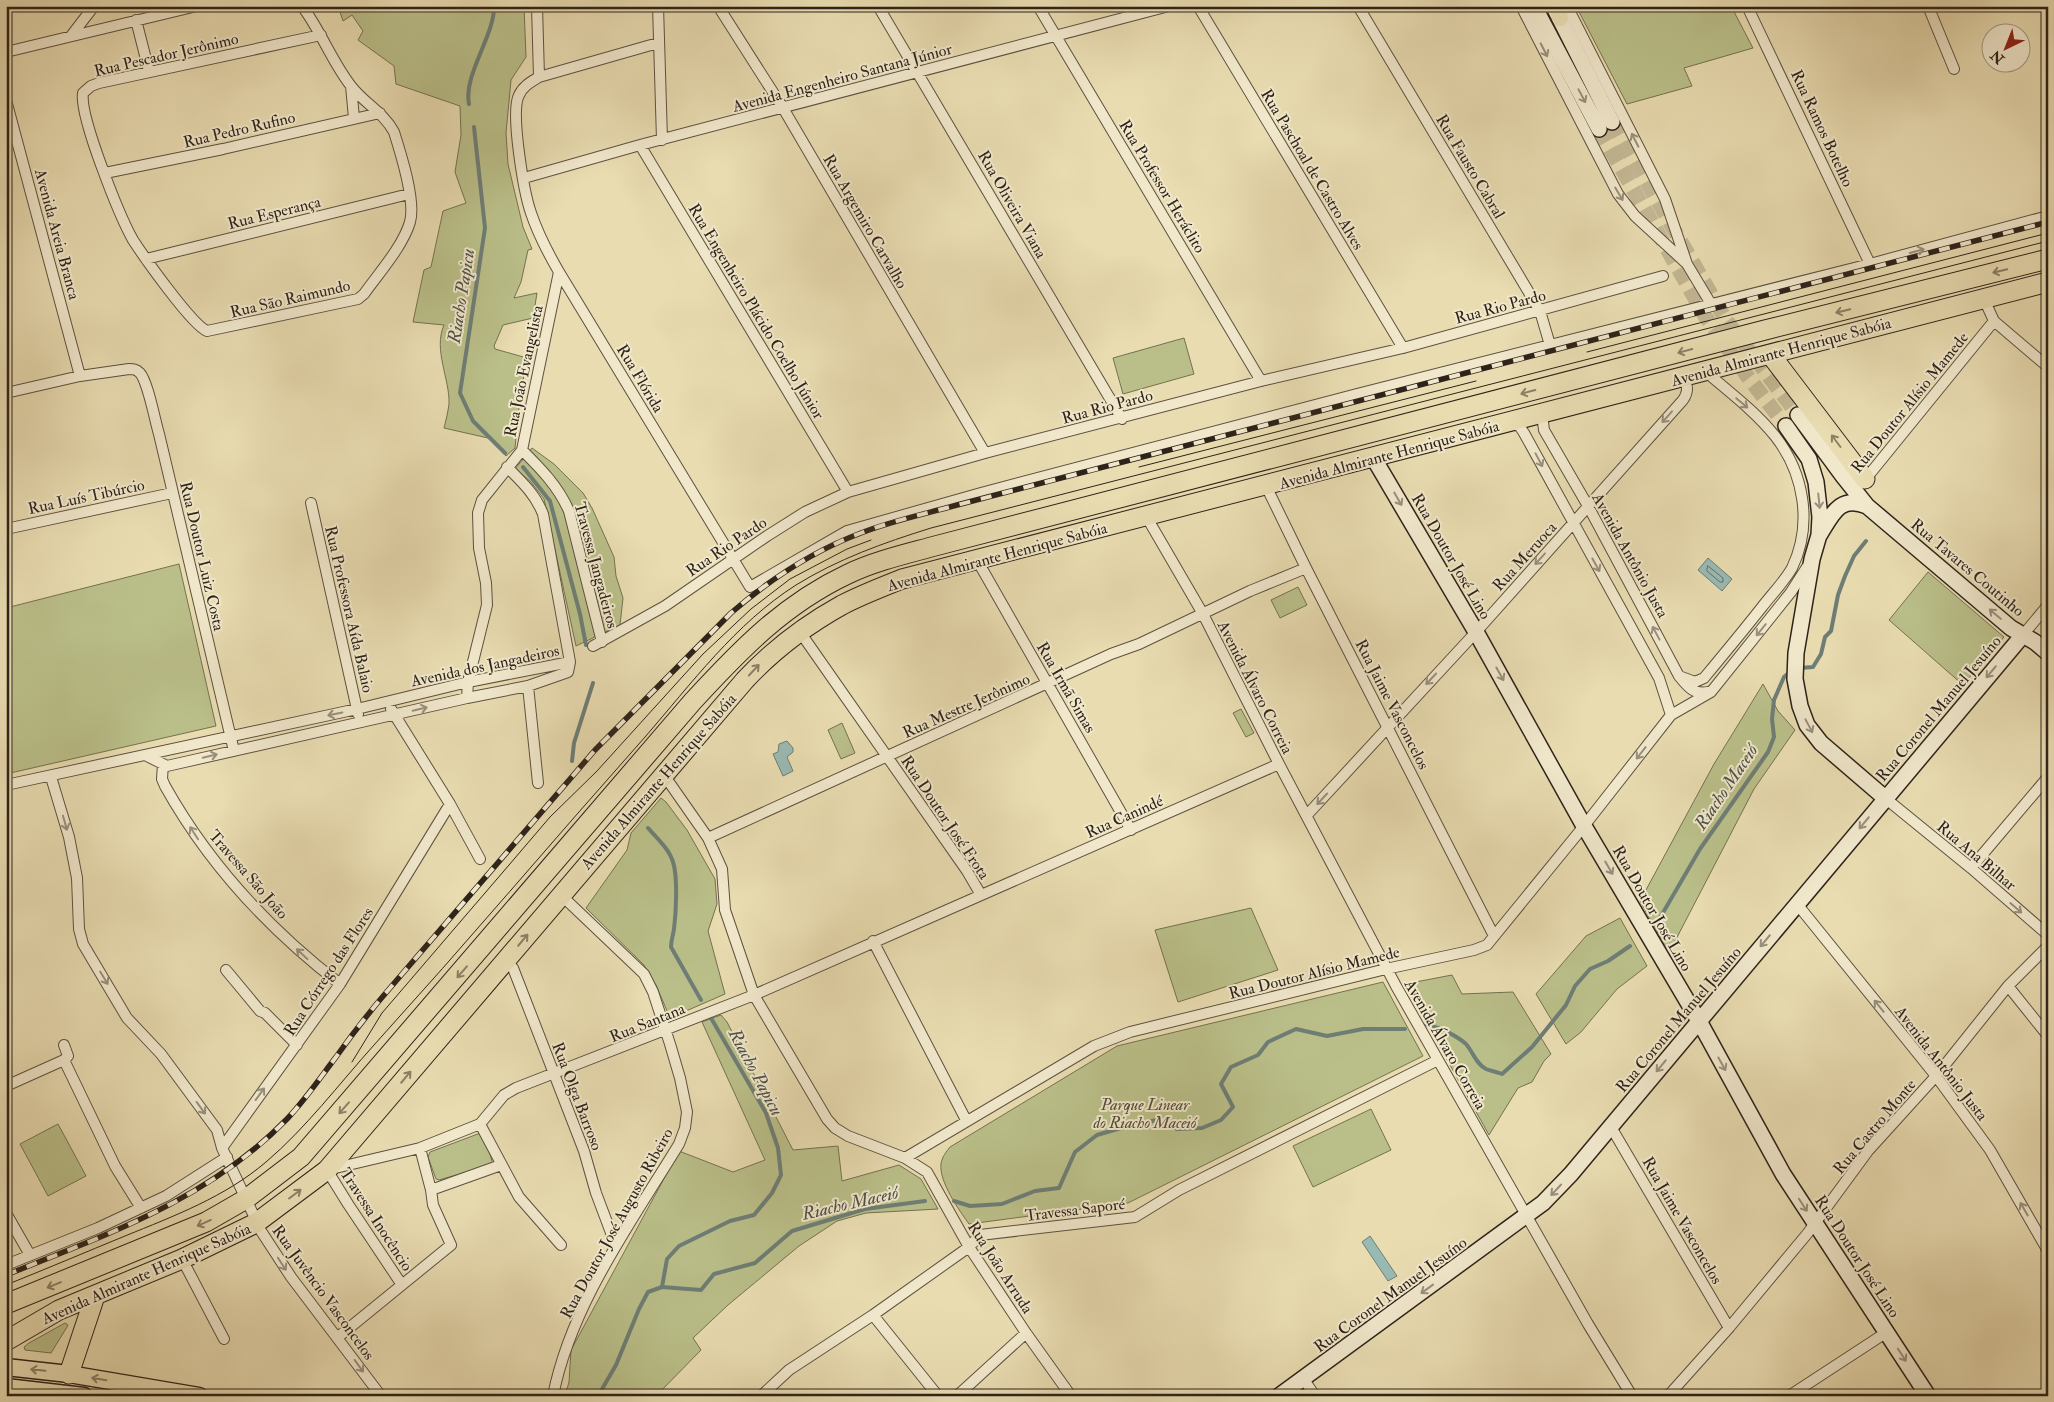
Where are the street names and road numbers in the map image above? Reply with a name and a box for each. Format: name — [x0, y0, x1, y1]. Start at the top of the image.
street label: Rua Pescador Jerônimo — [92, 29, 241, 82]
street label: Avenida Engenheiro Santana Júnior — [729, 39, 955, 118]
street label: Rua Ramos Botelho — [1786, 67, 1858, 190]
street label: Rua Paschoal de Castro Alves — [1256, 85, 1368, 254]
street label: Rua Pedro Rufino — [181, 107, 297, 153]
street label: Rua Fausto Cabral — [1431, 111, 1509, 222]
street label: Rua Professor Heráclito — [1114, 116, 1210, 257]
street label: Rua Oliveira Viana — [973, 147, 1051, 262]
street label: Rua Argemiro Carvalho — [819, 151, 912, 292]
street label: Avenida Areia Branca — [30, 166, 84, 302]
street label: Rua Esperança — [226, 192, 323, 235]
street label: Rua Engenheiro Plácido Coelho Júnior — [683, 200, 829, 424]
street label: Rua São Raimundo — [228, 275, 353, 323]
street label: Rua Rio Pardo — [1453, 285, 1548, 329]
street label: Rua João Evangelista — [500, 303, 549, 439]
street label: Avenida Almirante Henrique Sabóia — [1668, 313, 1894, 391]
street label: Rua Doutor Alísio Mamede — [1847, 328, 1973, 477]
street label: Rua Flórida — [612, 341, 668, 417]
street label: Rua Rio Pardo — [1060, 385, 1155, 429]
street label: Avenida Almirante Henrique Sabóia — [1276, 416, 1502, 494]
street label: Rua Luís Tibúrcio — [26, 475, 147, 519]
street label: Rua Doutor Luiz Costa — [175, 480, 229, 633]
street label: Avenida Antônio Justa — [1586, 489, 1673, 622]
street label: Rua Doutor José Lino — [1406, 490, 1495, 624]
street label: Travessa Jangadeiros — [569, 500, 623, 631]
street label: Rua Rio Pardo — [682, 512, 771, 581]
street label: Rua Tavares Coutinho — [1906, 514, 2028, 621]
street label: Avenida Almirante Henrique Sabóia — [884, 518, 1110, 596]
street label: Rua Meruoca — [1488, 518, 1561, 595]
street label: Rua Professora Aída Balaio — [320, 524, 378, 695]
street label: Avenida Álvaro Correia — [1212, 616, 1298, 758]
street label: Rua Coronel Manuel Jesuíno — [1872, 631, 2007, 786]
street label: Rua Jaime Vasconcelos — [1350, 636, 1434, 773]
street label: Rua Irmã Simas — [1032, 638, 1100, 737]
street label: Avenida dos Jangadeiros — [408, 640, 561, 693]
street label: Rua Mestre Jerônimo — [900, 669, 1034, 744]
street label: Avenida Almirante Henrique Sabóia — [576, 689, 741, 875]
street label: Rua Doutor José Frota — [895, 752, 994, 884]
street label: Rua Canindé — [1082, 791, 1167, 843]
street label: Rua Ana Bilhar — [1933, 817, 2020, 895]
street label: Travessa São João — [203, 826, 293, 924]
street label: Rua Doutor José Lino — [1607, 842, 1696, 976]
street label: Rua Córrego das Flores — [280, 903, 378, 1040]
street label: Rua Doutor Alísio Mamede — [1227, 942, 1402, 1004]
street label: Rua Coronel Manuel Jesuíno — [1612, 942, 1747, 1097]
street label: Avenida Álvaro Correia — [1399, 975, 1492, 1113]
street label: Rua Santana — [607, 999, 688, 1047]
street label: Avenida Antônio Justa — [1889, 1002, 1992, 1126]
street label: Rua Olga Barroso — [547, 1039, 607, 1154]
street label: Rua Castro Monte — [1829, 1075, 1921, 1178]
street label: Rua Doutor José Augusto Ribeiro — [556, 1125, 679, 1323]
street label: Rua Jaime Vasconcelos — [1637, 1153, 1727, 1288]
street label: Travessa Inocêncio — [335, 1164, 417, 1275]
street label: Rua Doutor José Lino — [1809, 1192, 1904, 1322]
street label: Travessa Saporé — [1024, 1194, 1127, 1227]
street label: Avenida Almirante Henrique Sabóia — [38, 1218, 254, 1330]
street label: Rua João Arruda — [962, 1218, 1038, 1318]
street label: Rua Juvêncio Vasconcelos — [267, 1221, 379, 1365]
street label: Rua Coronel Manuel Jesuíno — [1310, 1232, 1472, 1358]

